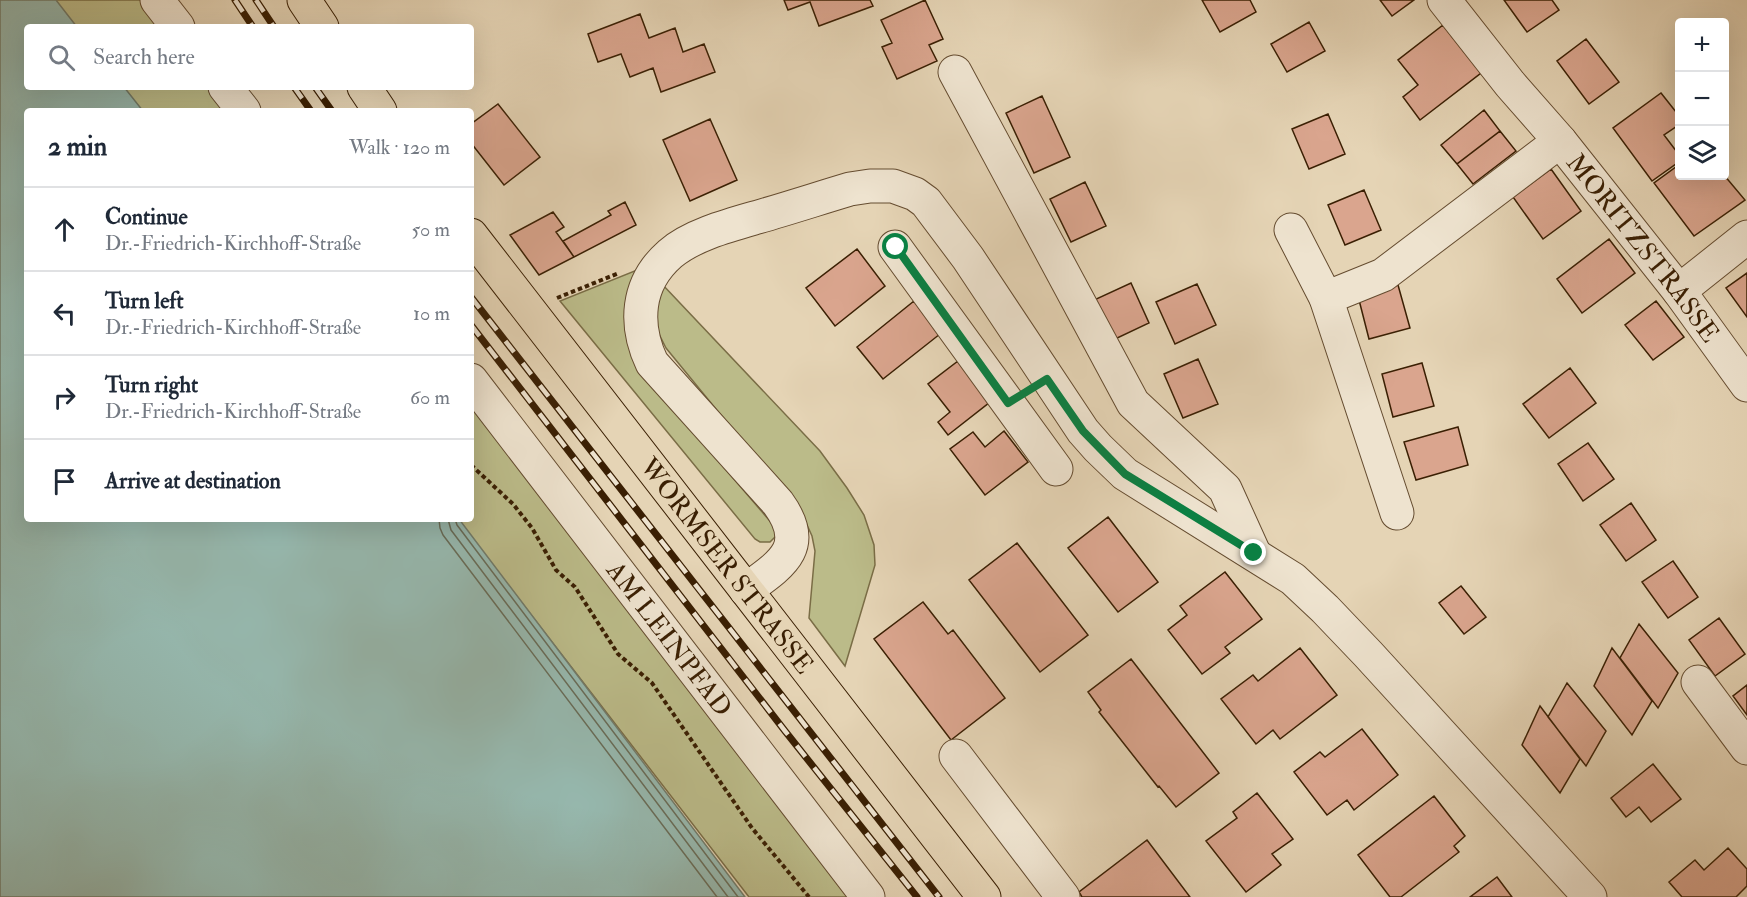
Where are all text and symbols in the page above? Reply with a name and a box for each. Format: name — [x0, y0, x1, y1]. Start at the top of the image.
map controls — [1675, 18, 1729, 180]
button: + — [1675, 18, 1729, 72]
search box — [24, 24, 474, 90]
icon: search — [45, 41, 78, 74]
text: Search here — [93, 43, 195, 71]
button: − — [1675, 72, 1729, 126]
button: layers — [1675, 126, 1729, 180]
text: 2 min — [48, 131, 107, 163]
text: Walk · 120 m — [349, 135, 450, 160]
street label: MORITZSTRASSE — [1559, 147, 1726, 349]
text: Continue — [105, 203, 188, 231]
icon: ahead — [48, 213, 81, 246]
text: 50 m — [411, 217, 450, 242]
text: Dr.-Friedrich-Kirchhoff-Straße — [105, 231, 361, 256]
route start — [882, 233, 908, 259]
text: Turn left — [105, 287, 184, 315]
icon: left — [48, 297, 81, 330]
text: 10 m — [413, 301, 450, 326]
text: Dr.-Friedrich-Kirchhoff-Straße — [105, 315, 361, 340]
text: Turn right — [105, 371, 198, 399]
icon: right — [48, 381, 81, 414]
text: 60 m — [410, 385, 450, 410]
text: Dr.-Friedrich-Kirchhoff-Straße — [105, 399, 361, 424]
street label: WORMSER STRASSE — [632, 451, 820, 680]
icon: arrive — [48, 465, 81, 498]
text: Arrive at destination — [105, 467, 281, 495]
route end — [1240, 539, 1266, 565]
street label: AM LEINPFAD — [599, 554, 738, 723]

